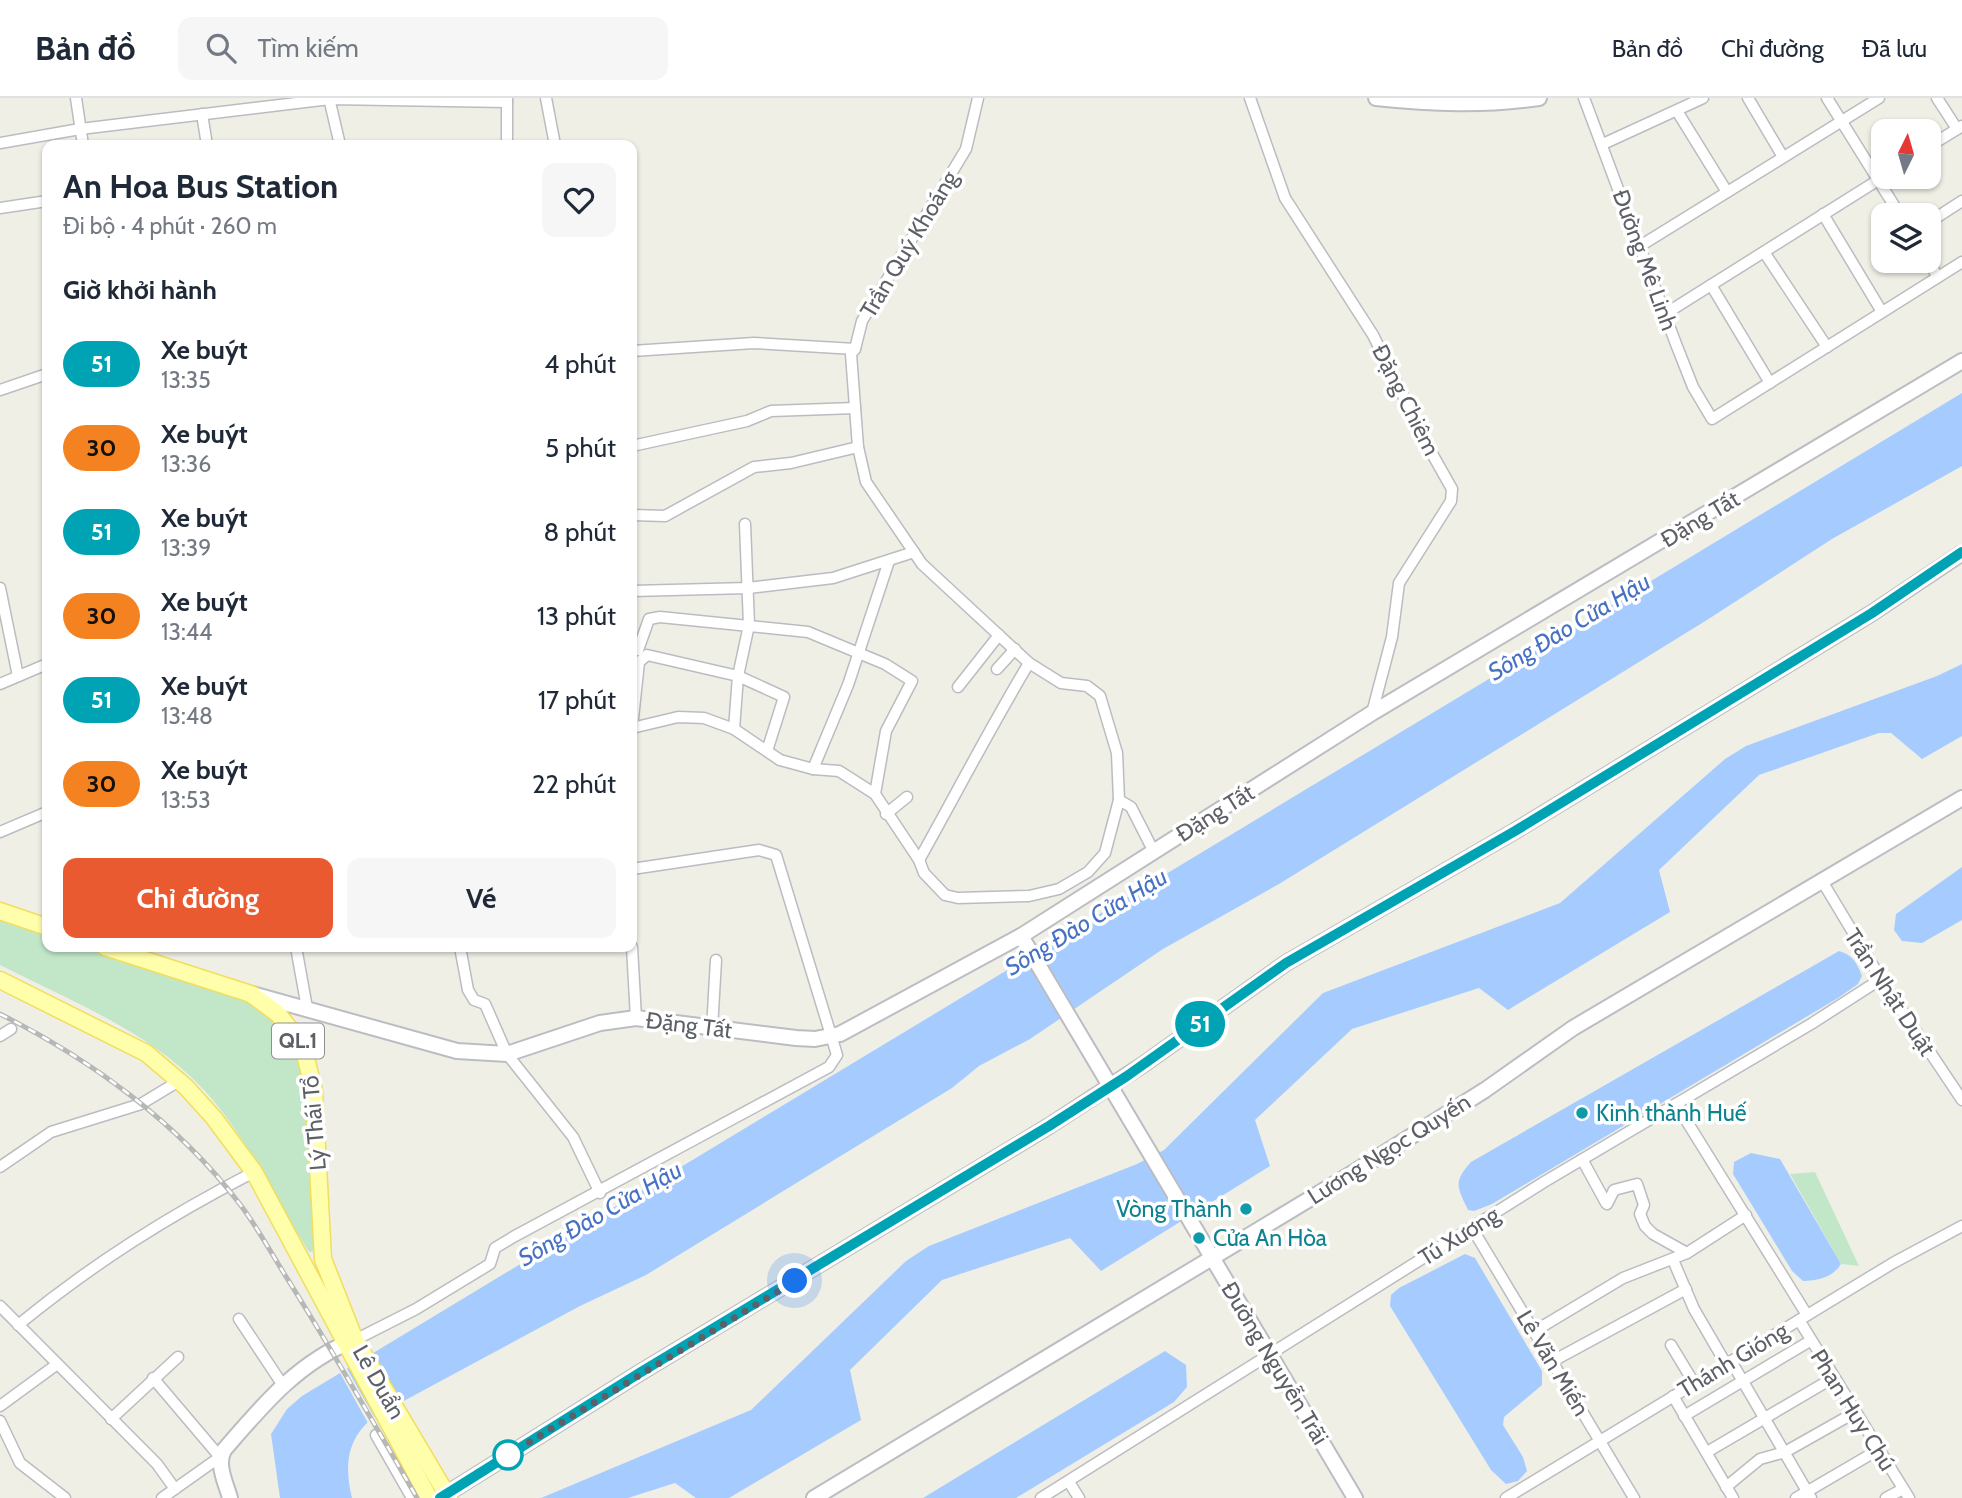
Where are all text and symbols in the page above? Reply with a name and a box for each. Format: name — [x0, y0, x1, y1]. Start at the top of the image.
search box — [178, 17, 668, 80]
text: Bản đồ — [35, 28, 136, 68]
icon: search — [202, 29, 240, 67]
text: Tìm kiếm — [258, 32, 359, 64]
text: Bản đồ — [1612, 34, 1683, 63]
text: Chỉ đường — [1721, 34, 1824, 63]
text: Đã lưu — [1862, 34, 1927, 63]
north arrow — [1871, 119, 1941, 189]
map controls — [1871, 119, 1941, 273]
button: heart — [542, 163, 616, 237]
street label: Trần Quý Khoáng — [854, 165, 964, 323]
text: An Hoa Bus Station — [63, 166, 338, 206]
street label: Đường Mê Linh — [1607, 186, 1683, 334]
button: layers — [1871, 203, 1941, 273]
text: Đi bộ · 4 phút · 260 m — [63, 212, 277, 240]
text: Giờ khởi hành — [63, 274, 217, 306]
text: Xe buýt — [161, 334, 248, 366]
street label: Đặng Chiêm — [1366, 340, 1446, 460]
text: 4 phút — [544, 348, 616, 380]
text: 51 — [91, 349, 112, 378]
text: 13:35 — [161, 366, 211, 394]
text: Xe buýt — [161, 418, 248, 450]
text: 5 phút — [545, 432, 616, 464]
text: 30 — [87, 433, 116, 462]
text: 13:36 — [161, 450, 211, 478]
street label: Đặng Tất — [1656, 485, 1745, 553]
text: Xe buýt — [161, 502, 248, 534]
text: 8 phút — [543, 516, 616, 548]
text: 51 — [91, 517, 112, 546]
text: 13:39 — [161, 534, 211, 562]
water label: Sông Đào Cửa Hậu — [1482, 567, 1655, 686]
text: Xe buýt — [161, 586, 248, 618]
text: 13 phút — [537, 600, 616, 632]
text: 30 — [87, 601, 116, 630]
text: 13:44 — [161, 618, 212, 646]
text: Xe buýt — [161, 670, 248, 702]
text: 17 phút — [538, 684, 616, 716]
text: 51 — [91, 685, 112, 714]
text: 13:48 — [161, 702, 213, 730]
text: Xe buýt — [161, 754, 248, 786]
text: 22 phút — [532, 768, 616, 800]
text: 30 — [87, 769, 116, 798]
street label: Đặng Tất — [1171, 778, 1259, 848]
text: 13:53 — [161, 786, 211, 814]
button: Chỉ đường — [63, 858, 333, 938]
button: Vé — [347, 858, 616, 938]
water label: Sông Đào Cửa Hậu — [999, 862, 1172, 981]
street label: Trần Nhật Duật — [1839, 923, 1942, 1061]
line badge: 51 — [1168, 1001, 1232, 1047]
street label: Đặng Tất — [644, 1006, 734, 1044]
text: 51 — [1189, 1009, 1211, 1038]
road number: QL.1 — [272, 1024, 324, 1058]
street label: Lý Thái Tổ — [296, 1074, 332, 1172]
street label: Lương Ngọc Quyến — [1302, 1088, 1476, 1210]
place label: Kinh thành Huế — [1596, 1099, 1747, 1127]
marker: Kinh thành Huế — [1574, 1105, 1590, 1121]
water label: Sông Đào Cửa Hậu — [513, 1155, 687, 1272]
place label: Vòng Thành — [1116, 1195, 1232, 1223]
street label: Tú Xương — [1414, 1200, 1505, 1272]
marker: Vòng Thành — [1238, 1201, 1254, 1217]
place label: Cửa An Hòa — [1213, 1224, 1327, 1252]
marker: Cửa An Hòa — [1191, 1230, 1207, 1246]
your location — [777, 1263, 812, 1298]
street label: Đường Nguyễn Trãi — [1215, 1277, 1335, 1449]
street label: Lê Văn Miến — [1511, 1305, 1595, 1421]
street label: Thánh Gióng — [1673, 1316, 1794, 1404]
street label: Lê Duẩn — [347, 1340, 411, 1424]
street label: Phan Huy Chú — [1805, 1344, 1901, 1476]
unlabelled marker — [493, 1440, 523, 1470]

